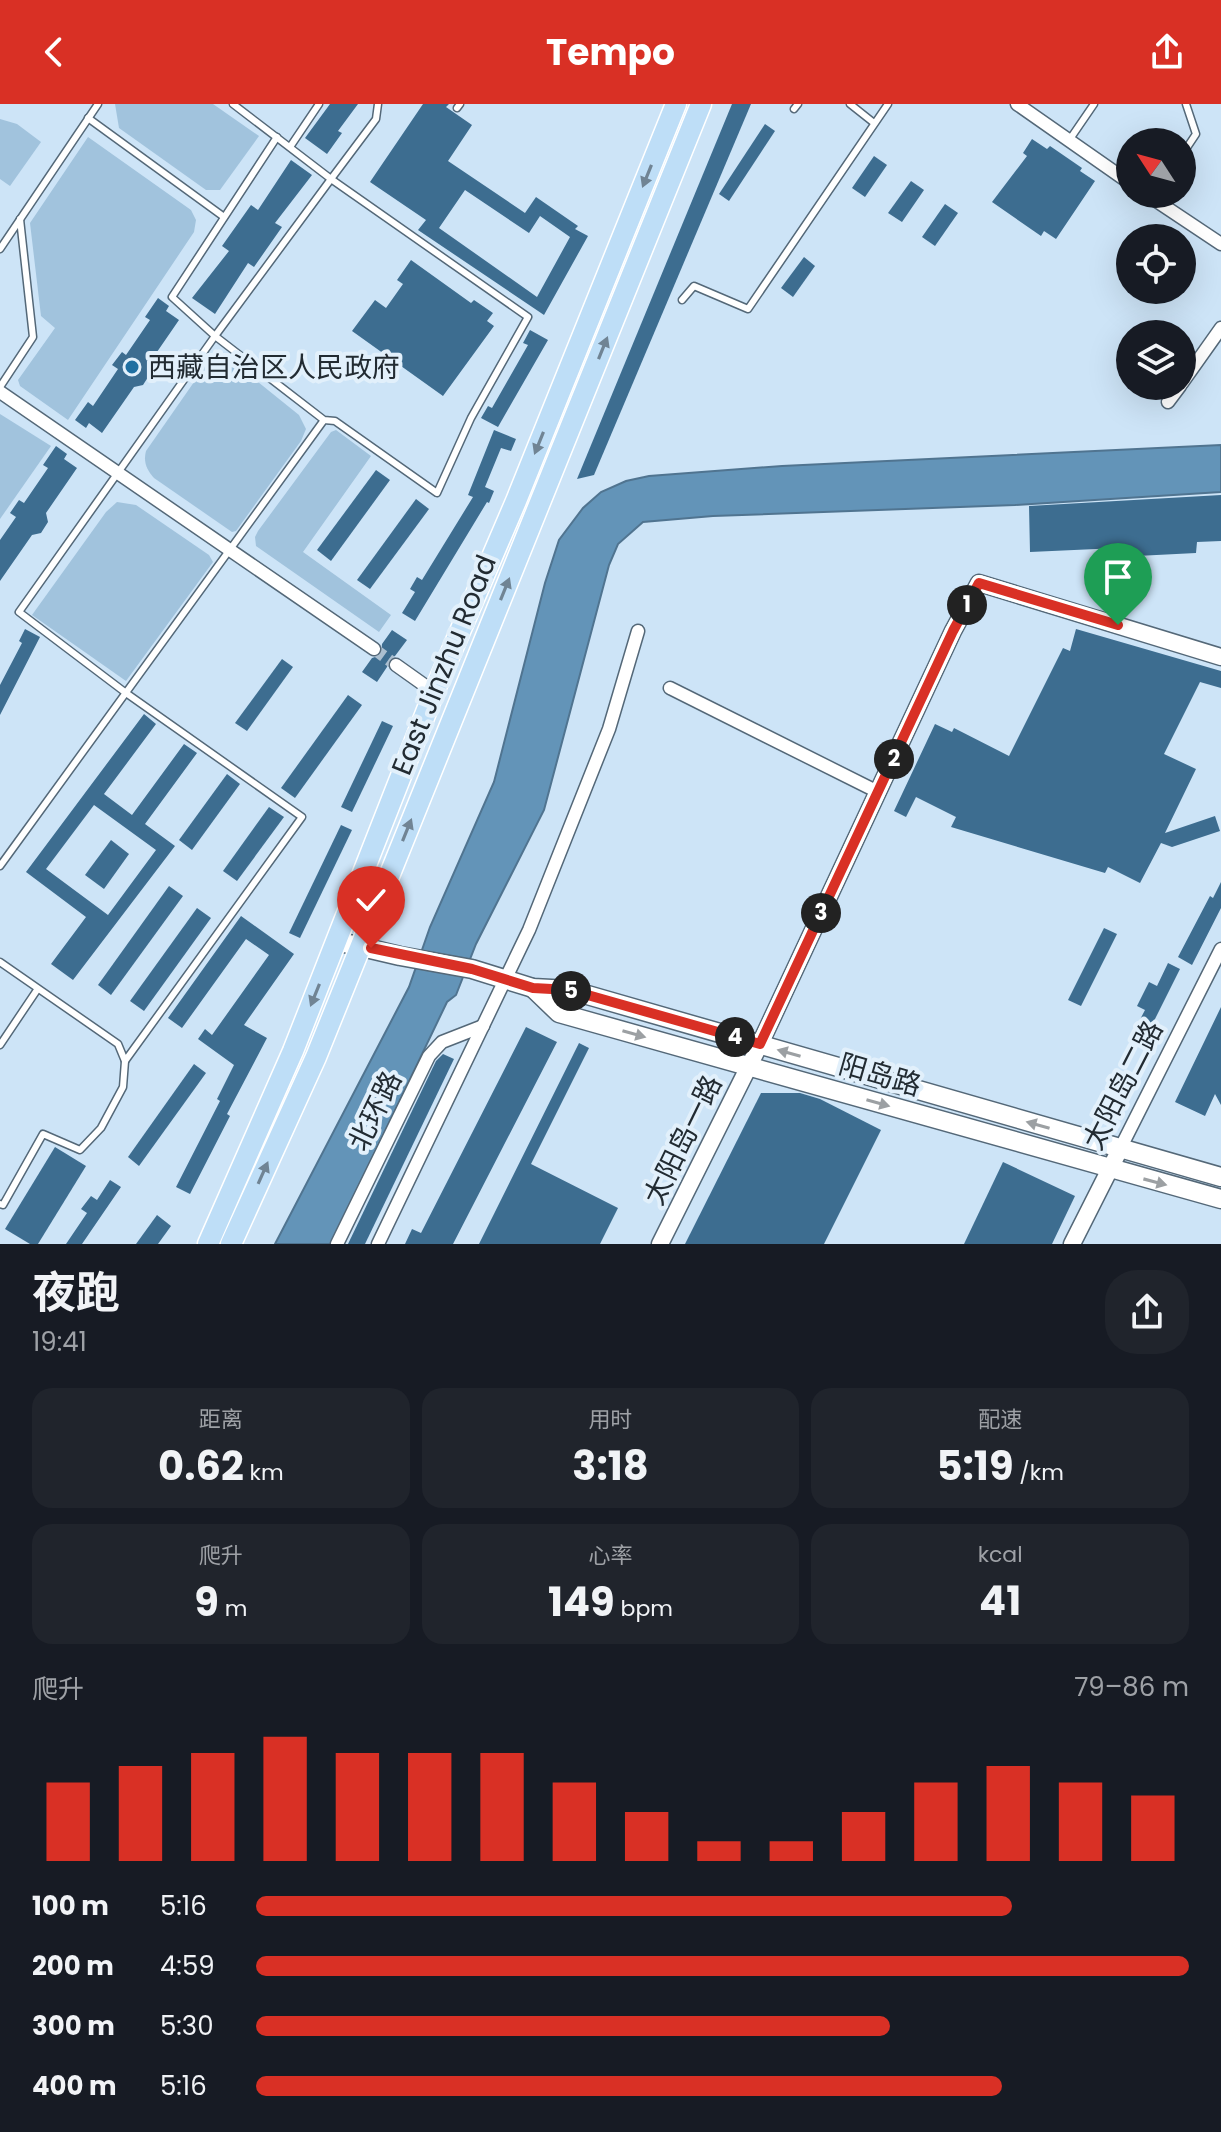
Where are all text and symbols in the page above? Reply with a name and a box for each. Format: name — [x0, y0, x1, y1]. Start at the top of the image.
text: Tempo — [546, 27, 675, 78]
icon: back — [32, 30, 76, 74]
icon: share — [1145, 30, 1189, 74]
north arrow — [1116, 128, 1196, 208]
map controls — [1116, 128, 1196, 400]
one-way arrow — [640, 164, 653, 188]
button: locate — [1116, 224, 1196, 304]
button: layers — [1116, 320, 1196, 400]
one-way arrow — [596, 336, 609, 360]
place label: 西藏自治区人民政府 — [148, 348, 400, 387]
marker: 西藏自治区人民政府 — [123, 358, 141, 376]
one-way arrow — [532, 431, 545, 455]
pin — [1084, 543, 1152, 625]
street label: East Jinzhu Road — [382, 549, 506, 781]
icon: arrive — [1096, 555, 1140, 599]
one-way arrow — [499, 577, 512, 601]
pin: 1 — [947, 585, 987, 625]
text: 1 — [963, 589, 971, 620]
pin: 2 — [874, 739, 914, 779]
text: 2 — [888, 743, 900, 774]
one-way arrow — [401, 818, 414, 842]
pin — [337, 866, 405, 948]
icon: check — [349, 878, 393, 922]
pin: 3 — [801, 893, 841, 933]
text: 3 — [814, 897, 828, 928]
pin: 5 — [551, 971, 591, 1011]
text: 5 — [564, 975, 578, 1006]
one-way arrow — [308, 984, 321, 1008]
street label: 太阳岛二路 — [1074, 1014, 1172, 1156]
pin: 4 — [715, 1017, 755, 1057]
text: 4 — [728, 1021, 742, 1052]
one-way arrow — [623, 1028, 647, 1041]
street label: 阳岛路 — [834, 1045, 926, 1105]
one-way arrow — [776, 1046, 801, 1058]
street label: 北环路 — [339, 1065, 411, 1157]
street label: 太阳岛一路 — [635, 1069, 731, 1211]
one-way arrow — [866, 1097, 890, 1110]
one-way arrow — [1026, 1118, 1050, 1131]
one-way arrow — [256, 1161, 270, 1185]
one-way arrow — [1142, 1176, 1167, 1188]
text: 夜跑 — [32, 1262, 120, 1323]
button: share — [1105, 1270, 1189, 1354]
text: 19:41 — [32, 1324, 87, 1360]
text: 距离 — [199, 1404, 243, 1435]
text: 用时 — [588, 1404, 633, 1435]
text: 配速 — [978, 1404, 1022, 1435]
text: 0.62 — [158, 1438, 244, 1494]
text: 3:18 — [572, 1438, 649, 1494]
text: 5:19 — [936, 1438, 1013, 1494]
text: km — [244, 1457, 284, 1488]
text: /km — [1013, 1457, 1064, 1488]
text: kcal — [978, 1539, 1023, 1570]
text: 爬升 — [199, 1540, 243, 1571]
text: 心率 — [588, 1540, 633, 1571]
text: 41 — [979, 1573, 1021, 1629]
text: 9 — [194, 1574, 219, 1630]
text: 149 — [548, 1574, 615, 1630]
text: m — [219, 1593, 247, 1624]
text: bpm — [615, 1593, 673, 1624]
text: 79–86 m — [1074, 1669, 1189, 1705]
text: 爬升 — [32, 1671, 84, 1707]
text: 100 m — [32, 1888, 109, 1924]
text: 5:16 — [160, 1888, 207, 1924]
text: 200 m — [32, 1948, 114, 1984]
text: 4:59 — [160, 1948, 215, 1984]
text: 300 m — [32, 2008, 115, 2044]
text: 5:30 — [160, 2008, 214, 2044]
text: 400 m — [32, 2068, 117, 2104]
text: 5:16 — [160, 2068, 207, 2104]

